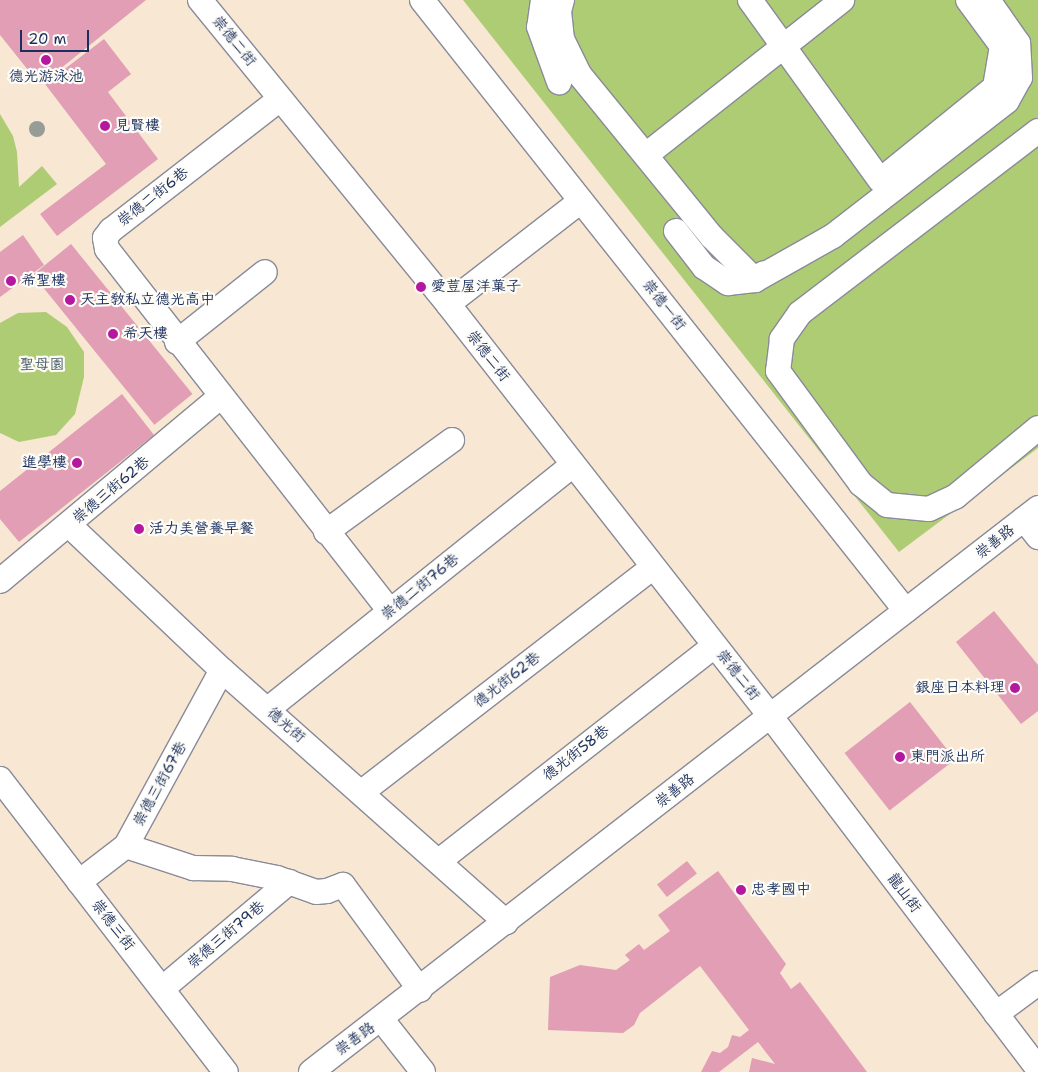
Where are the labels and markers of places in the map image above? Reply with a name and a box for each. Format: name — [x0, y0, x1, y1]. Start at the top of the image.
marker: 德光游泳池 — [40, 54, 52, 66]
place label: 德光游泳池 — [9, 68, 83, 86]
place label: 見賢樓 — [115, 117, 160, 135]
marker: 見賢樓 — [99, 120, 111, 132]
place label: 希聖樓 — [21, 272, 66, 290]
marker: 希聖樓 — [5, 275, 17, 287]
place label: 愛荳屋洋菓子 — [431, 278, 521, 296]
marker: 愛荳屋洋菓子 — [415, 281, 427, 293]
place label: 天主教私立德光高中 — [80, 291, 215, 309]
marker: 天主教私立德光高中 — [64, 294, 76, 306]
place label: 希天樓 — [123, 325, 168, 343]
marker: 希天樓 — [107, 328, 119, 340]
place label: 進學樓 — [22, 454, 67, 472]
marker: 進學樓 — [71, 457, 83, 469]
place label: 活力美營養早餐 — [149, 520, 254, 538]
marker: 活力美營養早餐 — [133, 523, 145, 535]
place label: 銀座日本料理 — [915, 679, 1005, 697]
marker: 銀座日本料理 — [1009, 682, 1021, 694]
place label: 東門派出所 — [910, 748, 985, 766]
marker: 東門派出所 — [894, 751, 906, 763]
place label: 忠孝國中 — [751, 881, 811, 899]
marker: 忠孝國中 — [735, 884, 747, 896]

